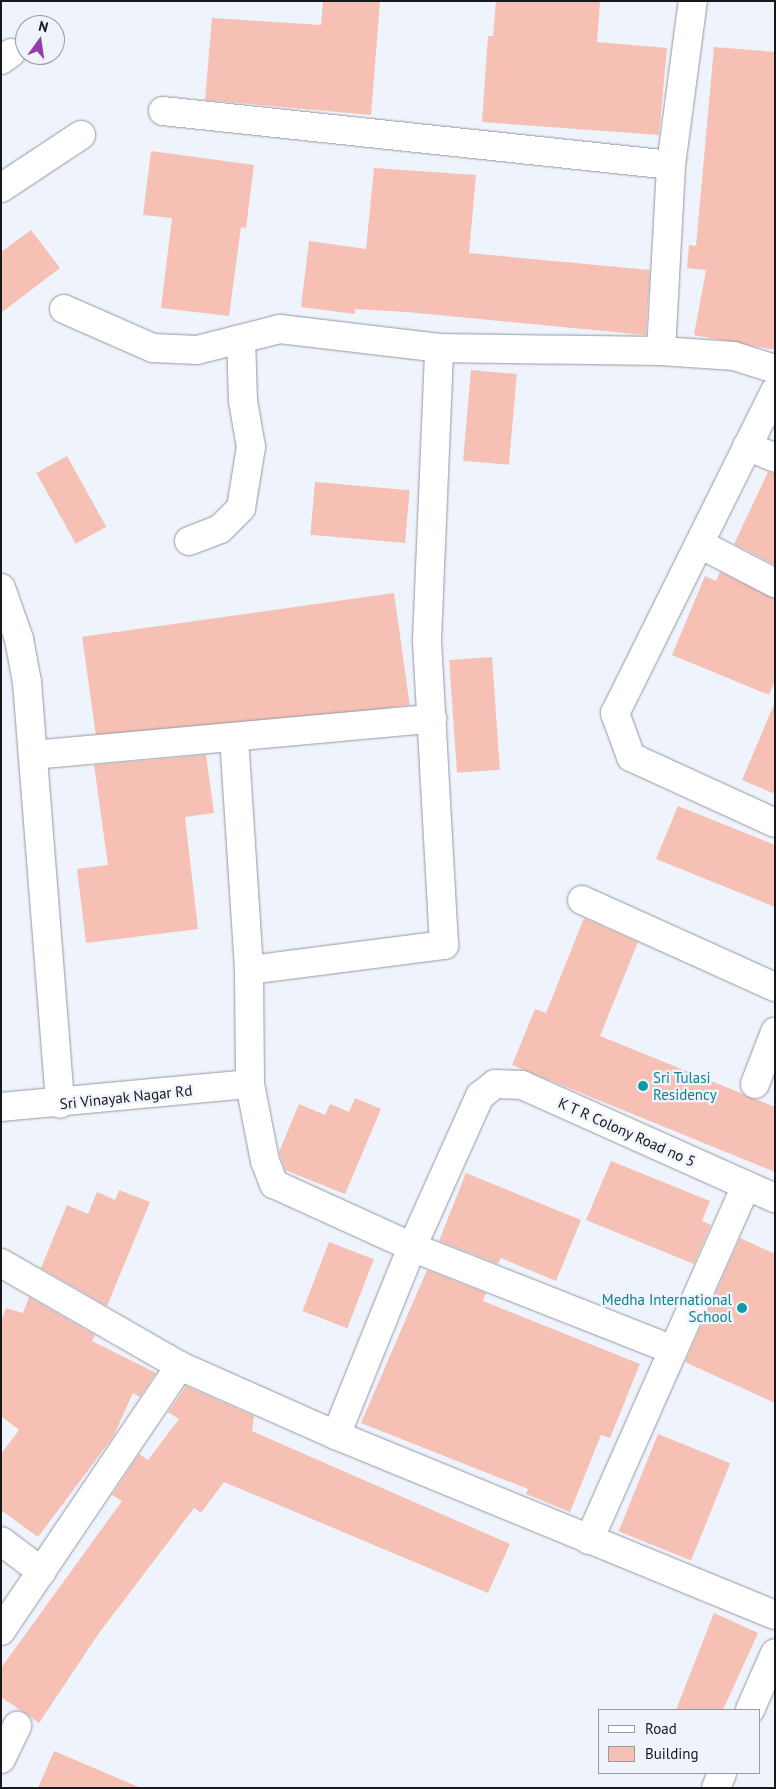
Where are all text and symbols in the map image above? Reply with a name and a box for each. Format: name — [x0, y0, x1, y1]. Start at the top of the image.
north arrow — [15, 15, 65, 65]
text: N — [37, 17, 50, 36]
place label: Sri Tulasi Residency — [653, 1068, 717, 1103]
marker: Sri Tulasi Residency — [637, 1080, 649, 1092]
street label: Sri Vinayak Nagar Rd — [58, 1081, 194, 1113]
street label: K T R Colony Road no 5 — [555, 1093, 699, 1171]
place label: Medha International School — [602, 1290, 732, 1325]
marker: Medha International School — [736, 1302, 748, 1314]
legend — [598, 1709, 761, 1774]
text: Road — [645, 1719, 677, 1738]
text: Building — [645, 1744, 699, 1763]

